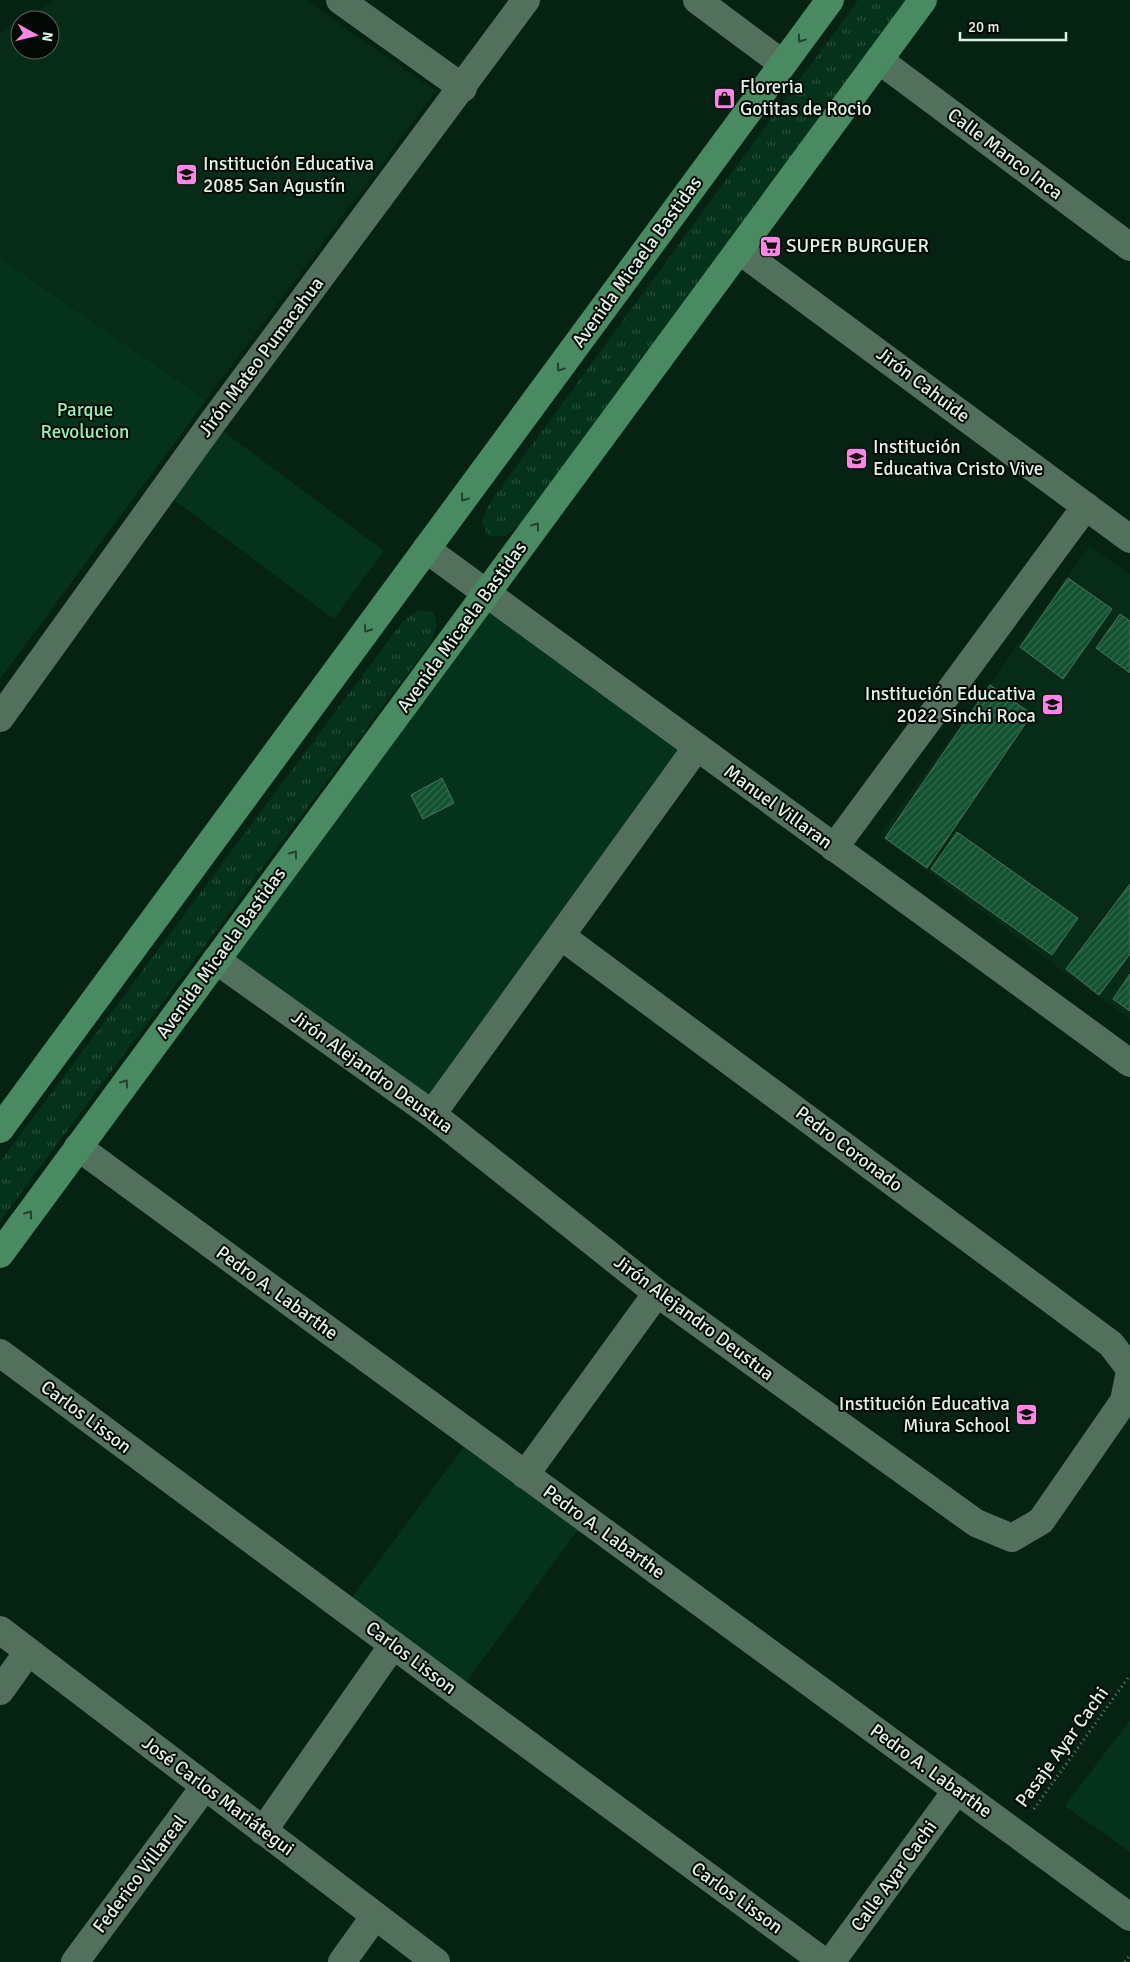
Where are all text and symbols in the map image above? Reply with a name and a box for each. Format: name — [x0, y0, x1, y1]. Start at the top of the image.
north arrow — [10, 10, 60, 60]
scale bar — [960, 10, 1066, 42]
text: 20 m — [968, 18, 999, 36]
text: N — [38, 31, 56, 43]
one-way arrow — [799, 33, 807, 42]
place label: Floreria Gotitas de Rocio — [740, 75, 872, 121]
shop icon: Floreria Gotitas de Rocio — [712, 86, 736, 110]
street label: Calle Manco Inca — [943, 103, 1067, 205]
place label: Institución Educativa 2085 San Agustín — [203, 152, 374, 198]
school or university icon: Institución Educativa 2085 San Agustín — [175, 163, 199, 187]
street label: Avenida Micaela Bastidas — [567, 172, 707, 352]
supermarket icon: SUPER BURGUER — [758, 234, 782, 258]
place label: SUPER BURGUER — [786, 234, 929, 258]
street label: Jirón Mateo Pumacahua — [193, 272, 329, 442]
street label: Jirón Cahuide — [871, 342, 975, 428]
one-way arrow — [557, 362, 566, 372]
park label: Parque Revolucion — [41, 398, 129, 444]
place label: Institución Educativa Cristo Vive — [873, 435, 1043, 481]
school or university icon: Institución Educativa Cristo Vive — [845, 446, 869, 470]
one-way arrow — [461, 493, 470, 502]
one-way arrow — [530, 522, 539, 532]
street label: Avenida Micaela Bastidas — [392, 537, 532, 717]
one-way arrow — [365, 623, 373, 632]
place label: Institución Educativa 2022 Sinchi Roca — [865, 682, 1036, 728]
school or university icon: Institución Educativa 2022 Sinchi Roca — [1040, 693, 1064, 717]
street label: Manuel Villaran — [719, 760, 837, 854]
one-way arrow — [288, 850, 297, 860]
street label: Avenida Micaela Bastidas — [151, 863, 291, 1043]
street label: Jirón Alejandro Deustua — [286, 1005, 458, 1139]
one-way arrow — [119, 1079, 128, 1089]
street label: Pedro Coronado — [791, 1101, 907, 1197]
one-way arrow — [23, 1210, 32, 1220]
street label: Pedro A. Labarthe — [211, 1241, 343, 1345]
street label: Jirón Alejandro Deustua — [609, 1250, 779, 1386]
street label: Carlos Lisson — [36, 1375, 136, 1459]
place label: Institución Educativa Miura School — [839, 1392, 1010, 1438]
school or university icon: Institución Educativa Miura School — [1014, 1403, 1038, 1427]
street label: Pedro A. Labarthe — [538, 1480, 670, 1584]
street label: Carlos Lisson — [361, 1616, 461, 1700]
street label: Pasaje Ayar Cachi — [1010, 1682, 1114, 1812]
street label: Pedro A. Labarthe — [865, 1719, 997, 1823]
street label: José Carlos Mariátegui — [137, 1731, 299, 1861]
street label: Federico Villareal — [88, 1810, 192, 1938]
street label: Calle Ayar Cachi — [846, 1816, 942, 1936]
street label: Carlos Lisson — [687, 1857, 787, 1939]

